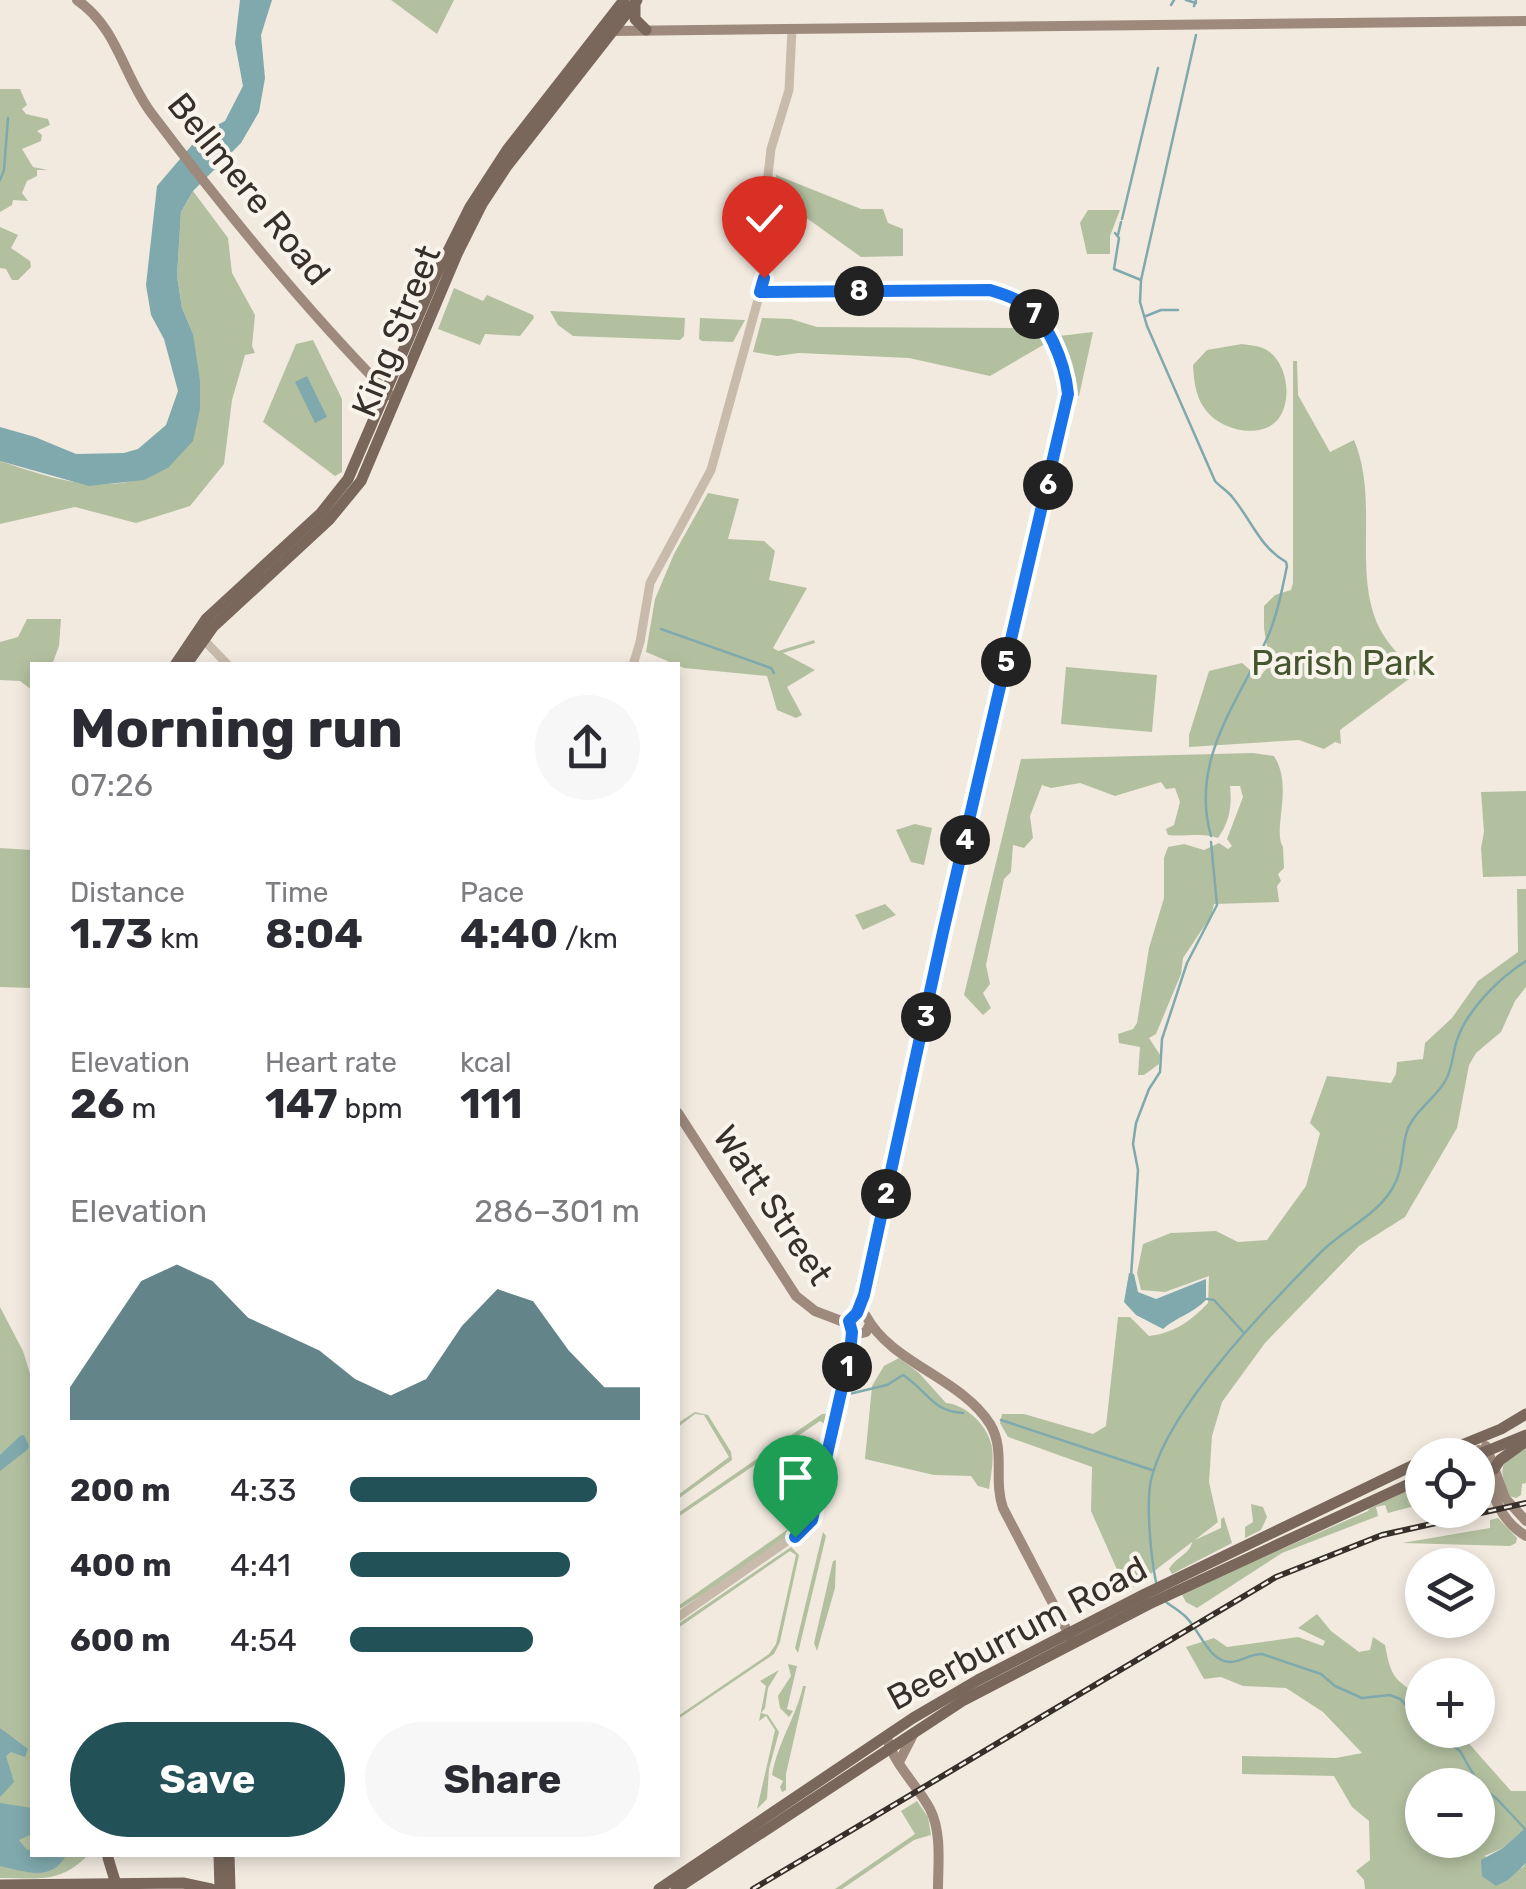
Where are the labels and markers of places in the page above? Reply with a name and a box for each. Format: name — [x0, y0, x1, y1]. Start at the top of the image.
pin — [722, 176, 807, 279]
pin: 8 — [834, 266, 884, 316]
pin: 7 — [1009, 289, 1059, 339]
pin: 6 — [1023, 460, 1073, 510]
pin: 5 — [981, 637, 1031, 687]
pin: 4 — [940, 815, 990, 865]
pin: 3 — [901, 992, 951, 1042]
pin: 2 — [861, 1169, 911, 1219]
pin: 1 — [822, 1342, 872, 1392]
pin — [753, 1435, 838, 1538]

